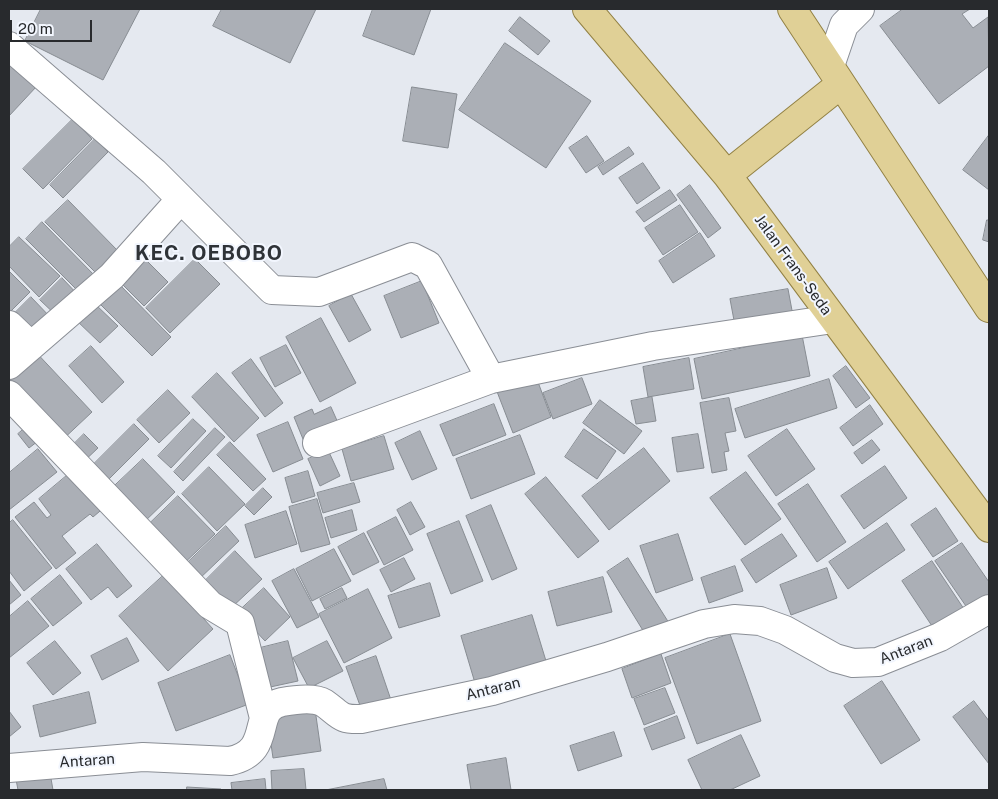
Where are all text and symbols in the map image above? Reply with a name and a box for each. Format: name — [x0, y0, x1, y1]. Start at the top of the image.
scale bar — [12, 10, 95, 42]
text: 20 m — [18, 20, 53, 37]
street label: Jalan Frans-Seda — [750, 211, 836, 319]
district label: KEC. OEBOBO — [134, 242, 284, 266]
street label: Antaran — [877, 632, 935, 668]
street label: Antaran — [464, 674, 522, 704]
street label: Antaran — [59, 750, 115, 772]

